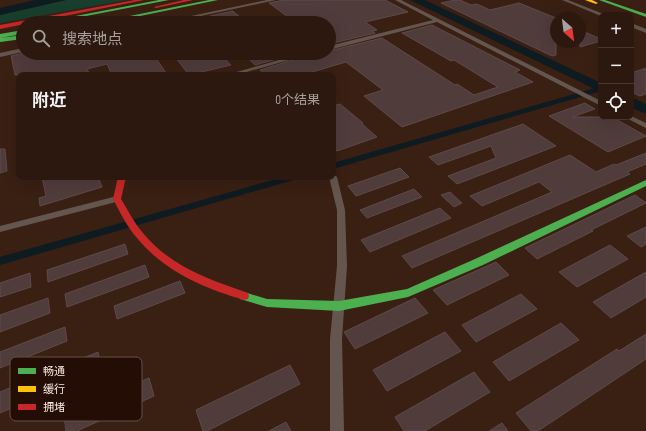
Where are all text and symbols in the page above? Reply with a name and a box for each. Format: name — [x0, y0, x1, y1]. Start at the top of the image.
north arrow — [550, 12, 586, 48]
map controls — [598, 12, 634, 120]
button: + — [598, 12, 634, 48]
search box — [16, 16, 336, 60]
icon: search — [30, 27, 52, 49]
text: 搜索地点 — [62, 30, 122, 49]
button: − — [598, 48, 634, 84]
button: locate — [598, 84, 634, 120]
text: 附近 — [32, 91, 66, 111]
text: 0个结果 — [275, 92, 320, 108]
legend — [10, 357, 142, 421]
text: 畅通 — [43, 365, 65, 378]
text: 缓行 — [43, 383, 65, 396]
text: 拥堵 — [43, 401, 65, 414]

